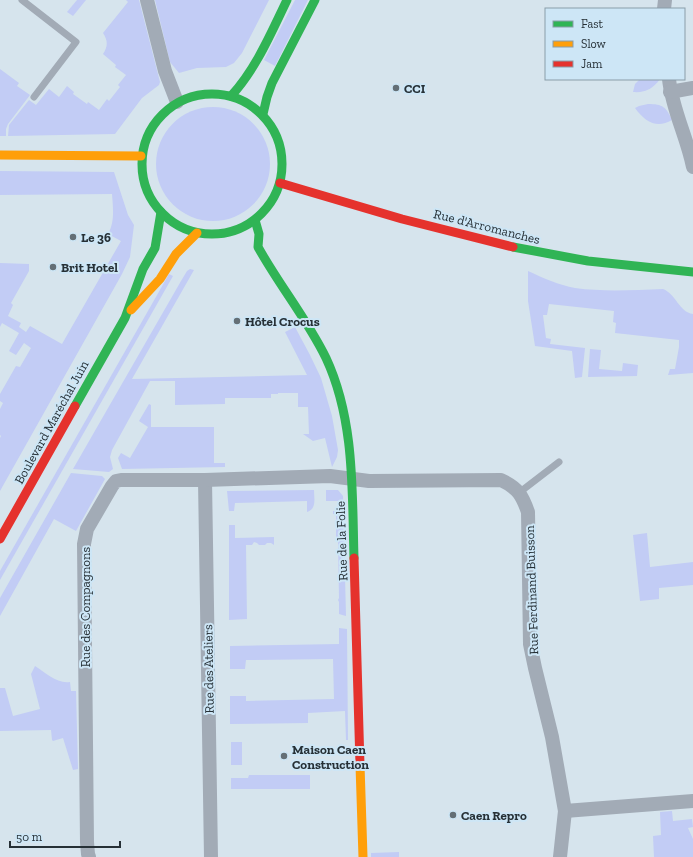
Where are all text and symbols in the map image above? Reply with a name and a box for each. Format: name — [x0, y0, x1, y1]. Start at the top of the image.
legend — [545, 8, 685, 80]
text: Fast — [581, 17, 604, 31]
text: Slow — [581, 37, 607, 51]
text: Jam — [581, 57, 603, 71]
place label: CCI — [404, 81, 426, 96]
marker: CCI — [391, 83, 401, 93]
street label: Rue d'Arromanches — [432, 206, 542, 247]
place label: Le 36 — [81, 230, 111, 245]
marker: Le 36 — [68, 232, 78, 242]
place label: Brit Hotel — [61, 260, 118, 275]
marker: Brit Hotel — [48, 262, 58, 272]
place label: Hôtel Crocus — [245, 314, 320, 329]
marker: Hôtel Crocus — [232, 316, 242, 326]
street label: Boulevard Maréchal Juin — [11, 358, 92, 486]
street label: Rue de la Folie — [333, 501, 350, 581]
street label: Rue Ferdinand Buisson — [522, 525, 541, 655]
street label: Rue des Compagnons — [78, 547, 93, 667]
street label: Rue des Ateliers — [200, 624, 217, 714]
place label: Maison Caen Construction — [292, 742, 369, 772]
marker: Maison Caen Construction — [279, 751, 289, 761]
place label: Caen Repro — [461, 808, 527, 823]
marker: Caen Repro — [448, 810, 458, 820]
scale bar — [10, 823, 120, 849]
text: 50 m — [16, 830, 43, 844]

